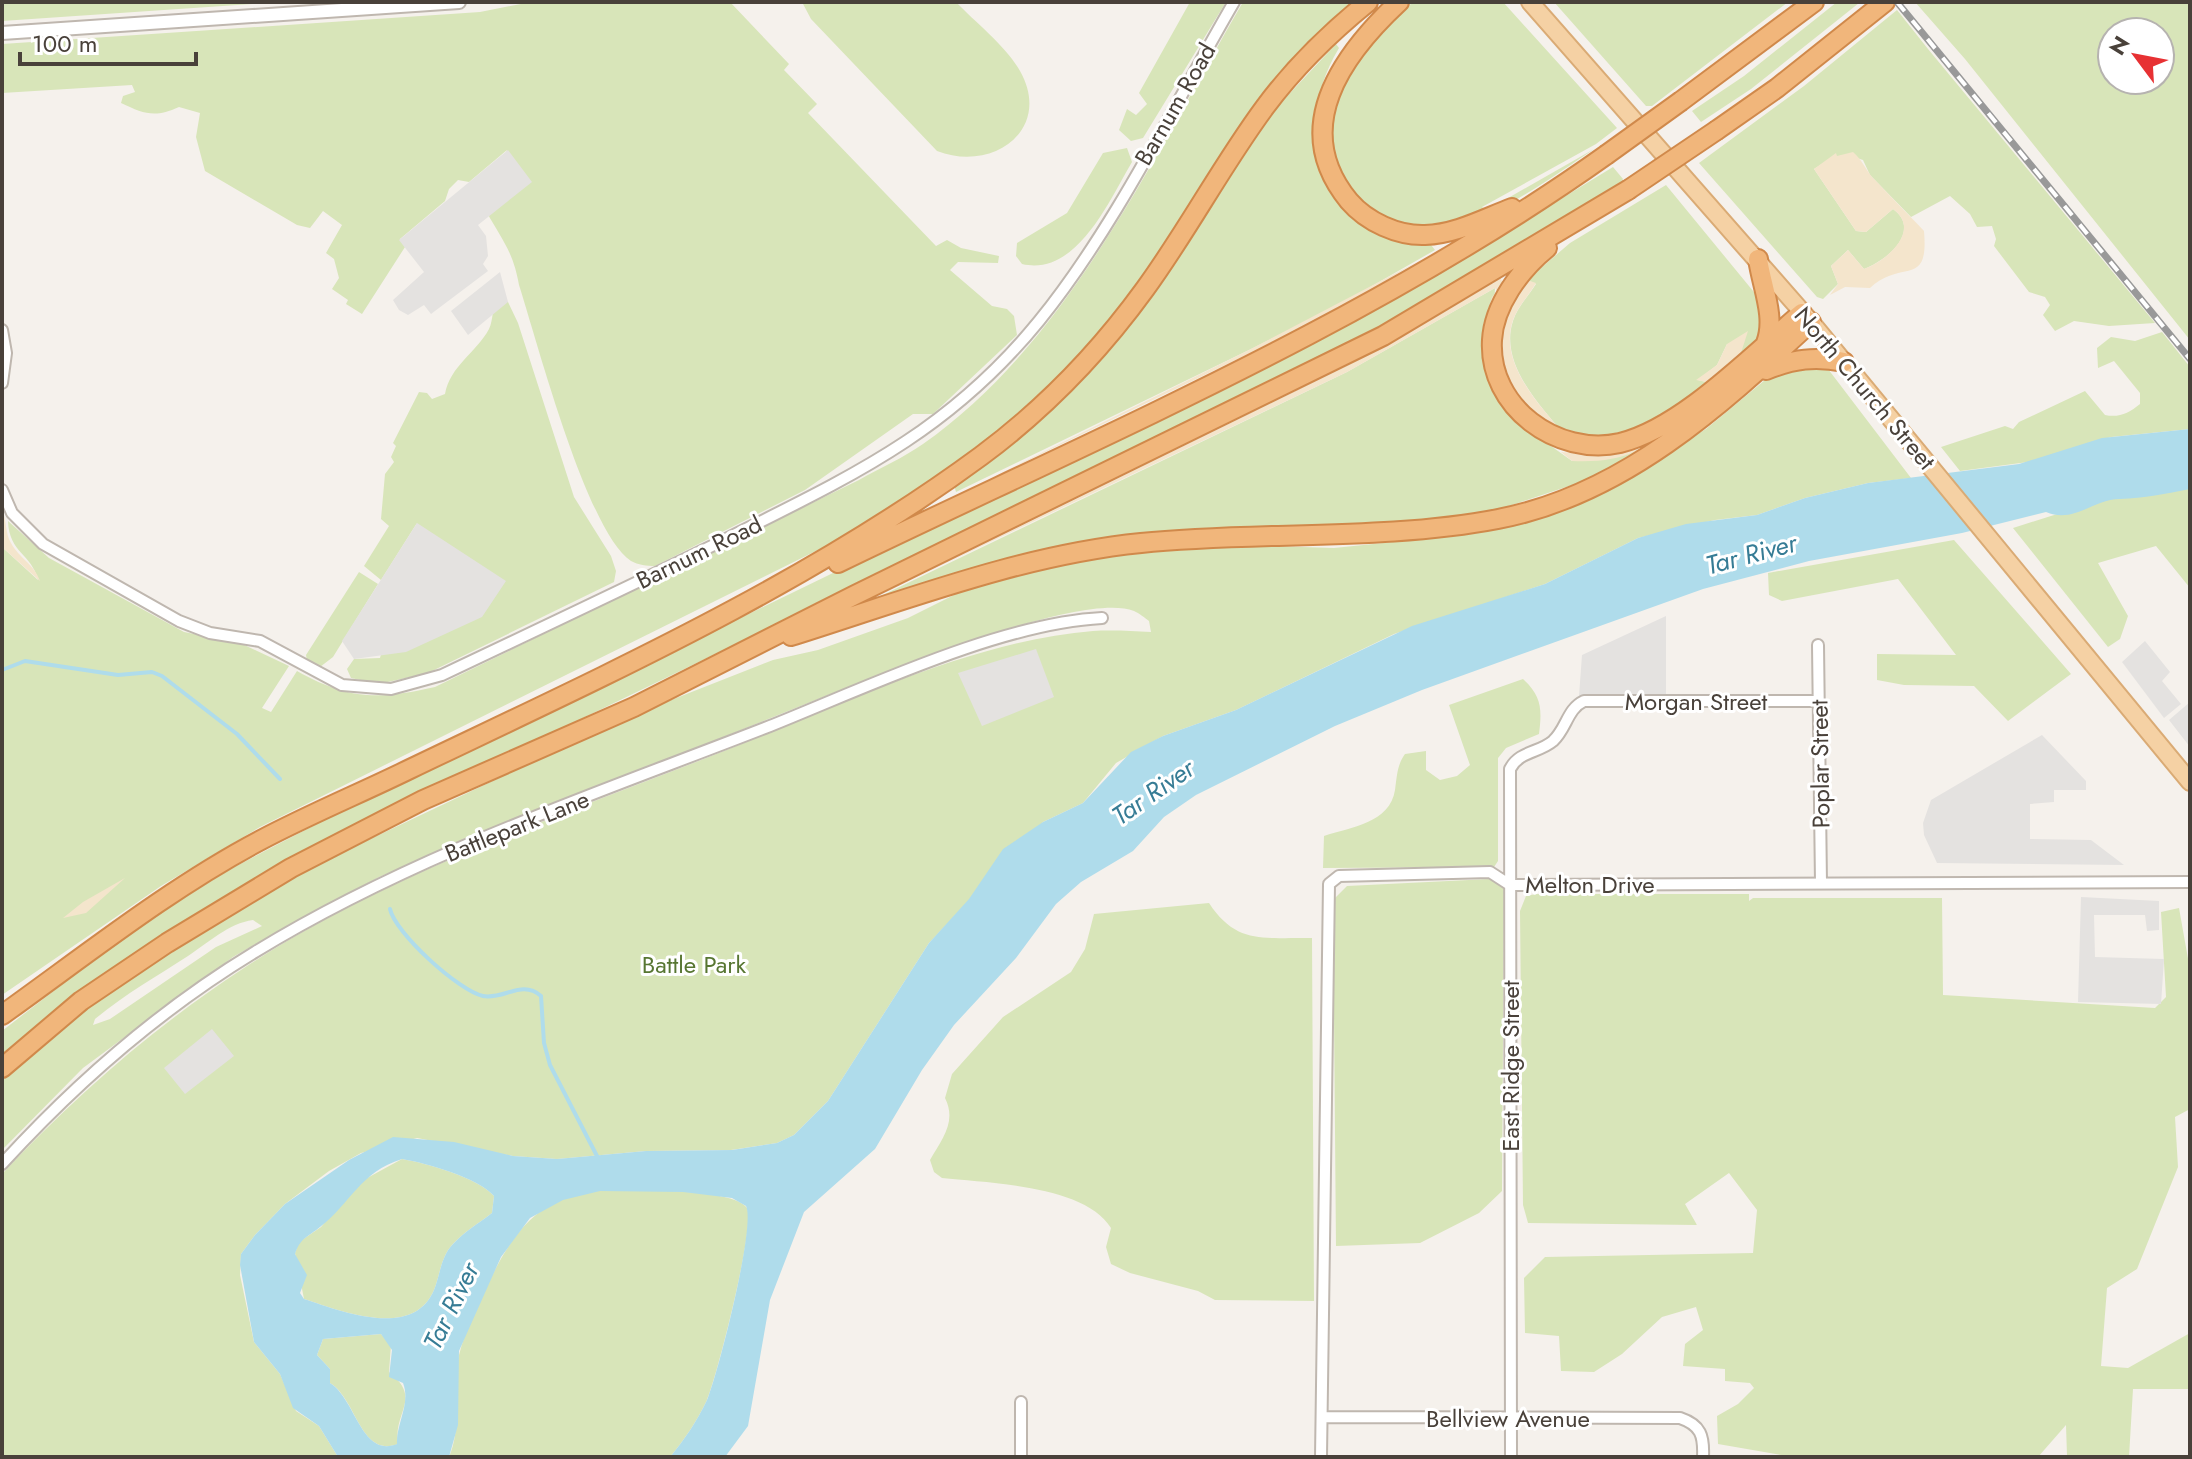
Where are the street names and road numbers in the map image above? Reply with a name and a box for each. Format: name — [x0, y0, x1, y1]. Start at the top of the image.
street label: Barnum Road — [1126, 36, 1224, 172]
street label: North Church Street — [1786, 299, 1944, 477]
street label: Barnum Road — [630, 506, 768, 598]
street label: Morgan Street — [1625, 684, 1768, 719]
street label: Poplar Street — [1801, 699, 1839, 829]
street label: Battlepark Lane — [440, 781, 594, 871]
street label: Melton Drive — [1525, 867, 1655, 902]
street label: East Ridge Street — [1493, 980, 1528, 1152]
street label: Bellview Avenue — [1426, 1401, 1590, 1436]

